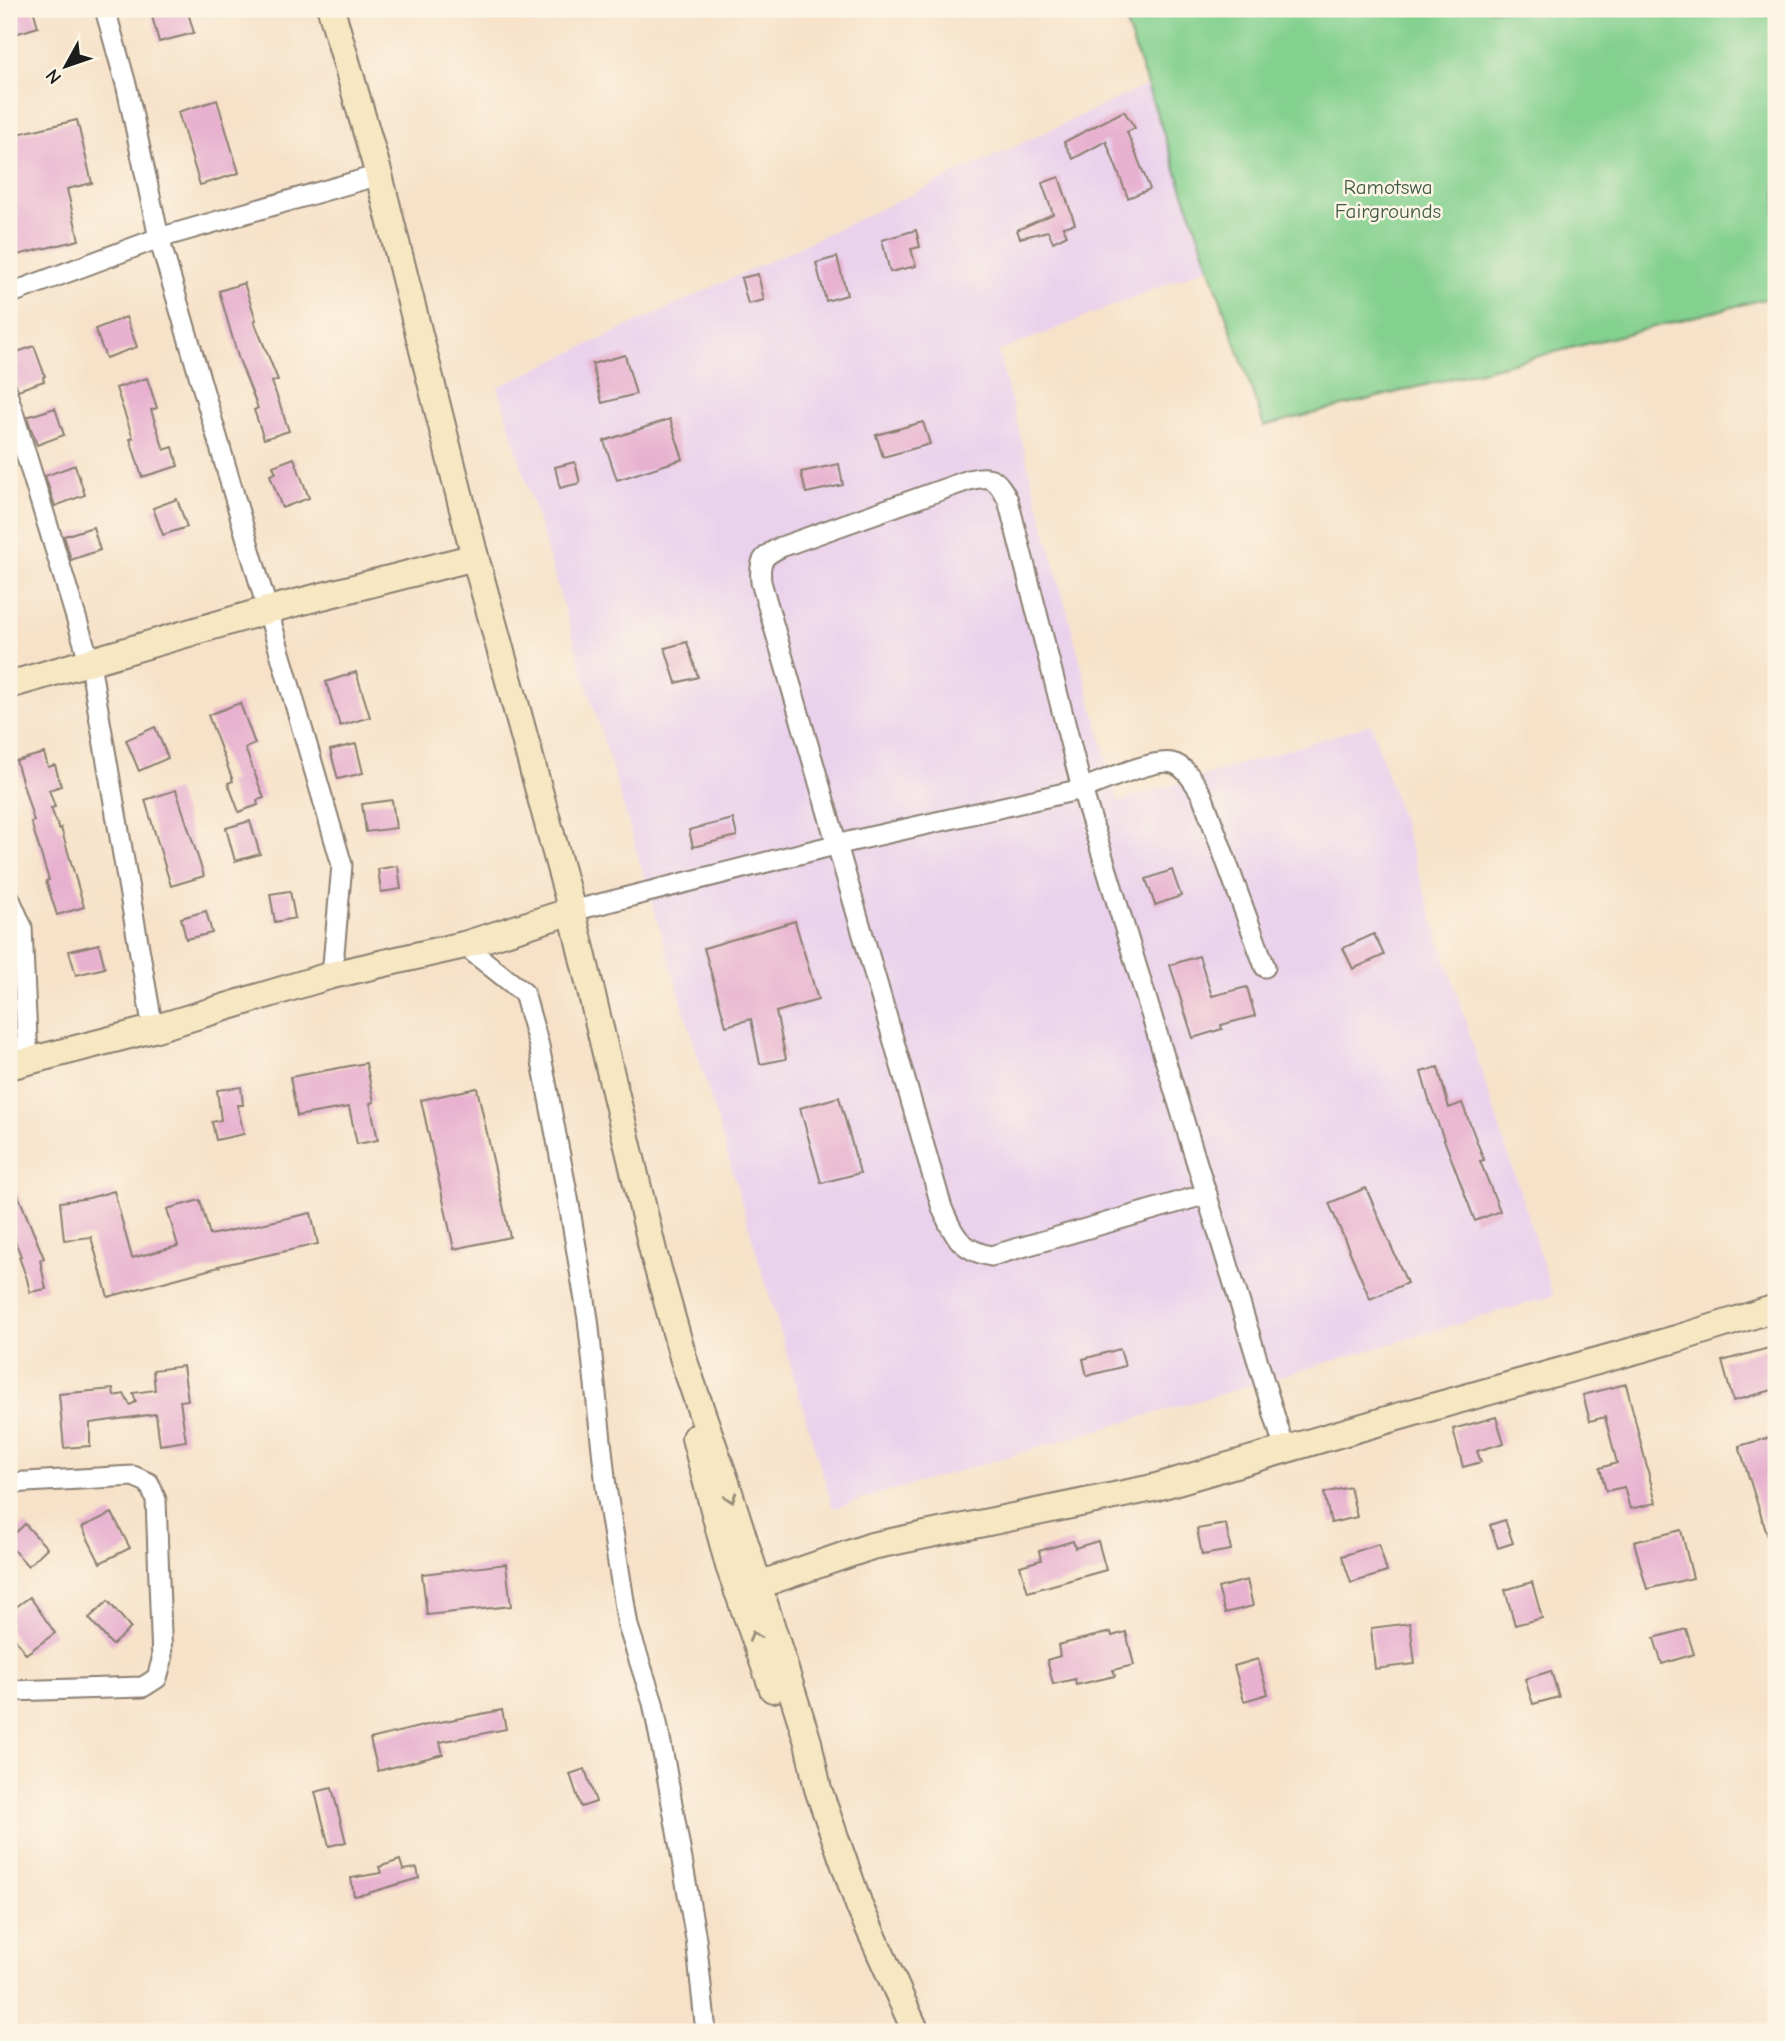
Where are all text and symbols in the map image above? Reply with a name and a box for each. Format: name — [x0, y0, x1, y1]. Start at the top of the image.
north arrow — [32, 32, 102, 102]
text: N — [41, 64, 66, 88]
park label: Ramotswa Fairgrounds — [1335, 175, 1441, 223]
one-way arrow — [722, 1491, 737, 1503]
one-way arrow — [748, 1631, 762, 1643]

